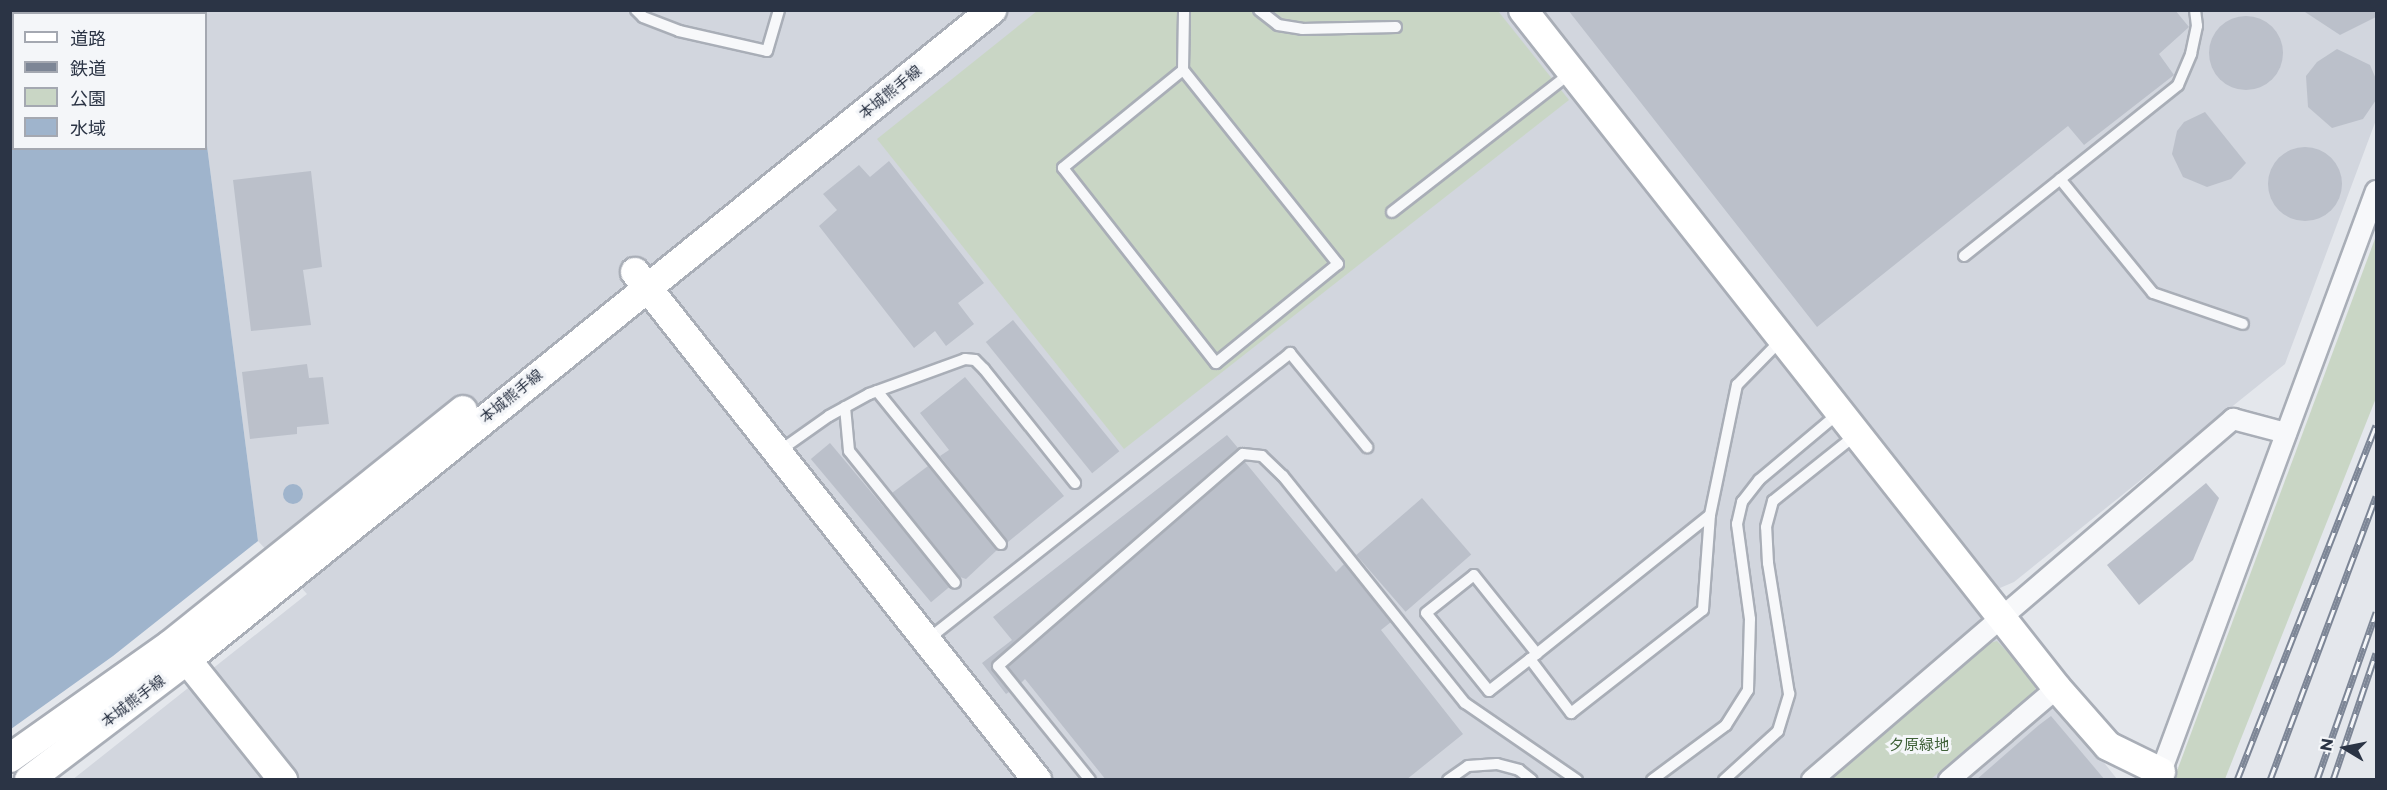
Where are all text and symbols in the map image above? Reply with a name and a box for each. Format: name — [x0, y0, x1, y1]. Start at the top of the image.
legend — [12, 12, 207, 150]
text: 道路 — [70, 28, 106, 50]
text: 鉄道 — [70, 58, 106, 80]
street label: 本城熊手線 — [855, 61, 925, 123]
text: 公園 — [70, 88, 106, 110]
text: 水域 — [70, 118, 106, 140]
street label: 本城熊手線 — [476, 365, 546, 427]
street label: 本城熊手線 — [98, 671, 168, 731]
north arrow — [2315, 718, 2375, 778]
park label: 夕原緑地 — [1889, 736, 1949, 754]
text: N — [2316, 737, 2337, 753]

